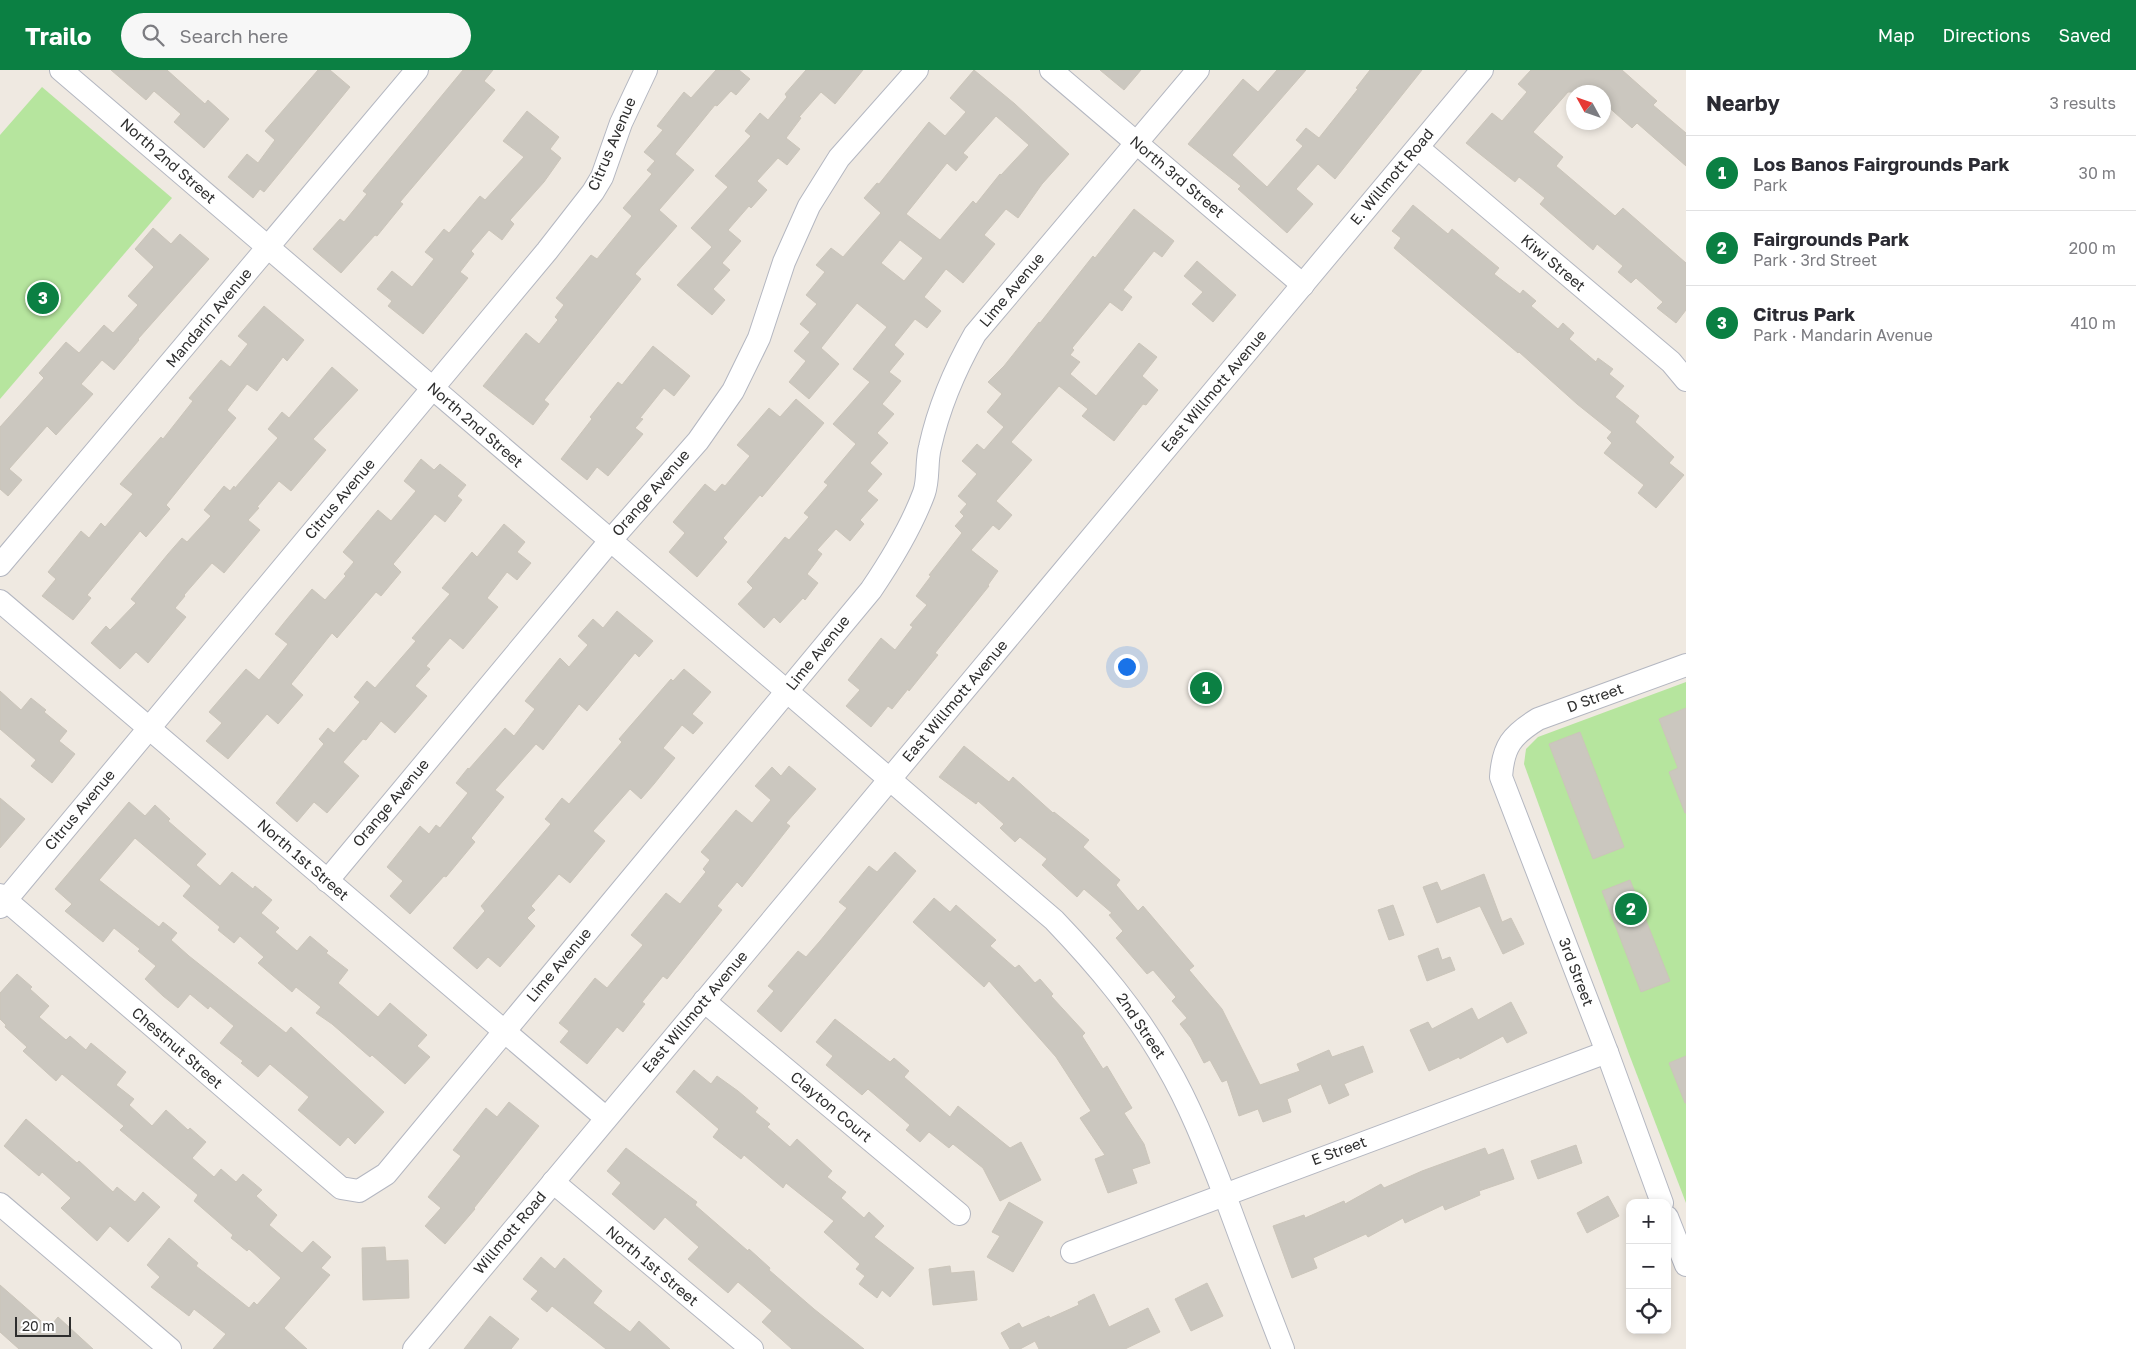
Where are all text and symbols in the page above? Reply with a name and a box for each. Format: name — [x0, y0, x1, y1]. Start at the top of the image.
search box — [121, 13, 471, 58]
text: Trailo — [25, 21, 91, 50]
icon: search — [139, 21, 167, 49]
text: Search here — [179, 24, 288, 47]
text: Map — [1878, 24, 1914, 46]
text: Directions — [1942, 24, 2030, 46]
text: Saved — [2058, 24, 2111, 46]
north arrow — [1566, 85, 1611, 130]
text: Nearby — [1706, 90, 1780, 116]
text: 3 results — [2049, 93, 2116, 113]
street label: Citrus Avenue — [583, 94, 639, 193]
street label: North 2nd Street — [117, 114, 220, 207]
street label: E. Willmott Road — [1346, 125, 1437, 228]
street label: North 3rd Street — [1127, 132, 1228, 221]
text: Los Banos Fairgrounds Park — [1753, 152, 2010, 175]
text: 1 — [1718, 163, 1726, 183]
text: 30 m — [2079, 163, 2116, 183]
text: Park — [1753, 175, 1788, 195]
text: Fairgrounds Park — [1753, 227, 1909, 250]
street label: Kiwi Street — [1518, 230, 1590, 294]
text: 2 — [1717, 238, 1727, 258]
text: 200 m — [2069, 238, 2116, 258]
street label: Lime Avenue — [975, 248, 1048, 330]
text: Park · 3rd Street — [1753, 250, 1877, 270]
street label: Mandarin Avenue — [161, 264, 255, 371]
pin: 3 — [27, 279, 59, 317]
text: Citrus Park — [1753, 302, 1855, 325]
text: 3 — [1717, 313, 1727, 333]
text: 410 m — [2070, 313, 2116, 333]
street label: East Willmott Avenue — [1157, 325, 1270, 455]
text: Park · Mandarin Avenue — [1753, 325, 1933, 345]
street label: North 2nd Street — [424, 378, 527, 471]
street label: Orange Avenue — [608, 445, 693, 539]
street label: Citrus Avenue — [300, 454, 378, 542]
street label: Lime Avenue — [782, 611, 853, 693]
street label: East Willmott Avenue — [898, 635, 1011, 765]
your location — [1114, 654, 1140, 680]
pin: 1 — [1190, 669, 1222, 707]
street label: D Street — [1564, 679, 1625, 716]
street label: Orange Avenue — [348, 755, 432, 850]
street label: Citrus Avenue — [40, 765, 118, 853]
street label: North 1st Street — [254, 815, 353, 904]
pin: 2 — [1615, 890, 1647, 928]
street label: Lime Avenue — [522, 923, 595, 1005]
street label: 3rd Street — [1556, 935, 1598, 1008]
street label: East Willmott Avenue — [638, 946, 751, 1076]
street label: 2nd Street — [1113, 989, 1170, 1062]
street label: Chestnut Street — [129, 1003, 227, 1092]
street label: Clayton Court — [787, 1067, 876, 1145]
street label: E Street — [1309, 1132, 1369, 1168]
street label: Willmott Road — [469, 1187, 549, 1277]
map controls — [1626, 1199, 1671, 1334]
button: + — [1626, 1199, 1671, 1244]
street label: North 1st Street — [603, 1221, 702, 1309]
button: − — [1626, 1244, 1671, 1289]
button: locate — [1626, 1289, 1671, 1334]
scale bar — [15, 1314, 71, 1337]
text: 20 m — [22, 1317, 55, 1334]

